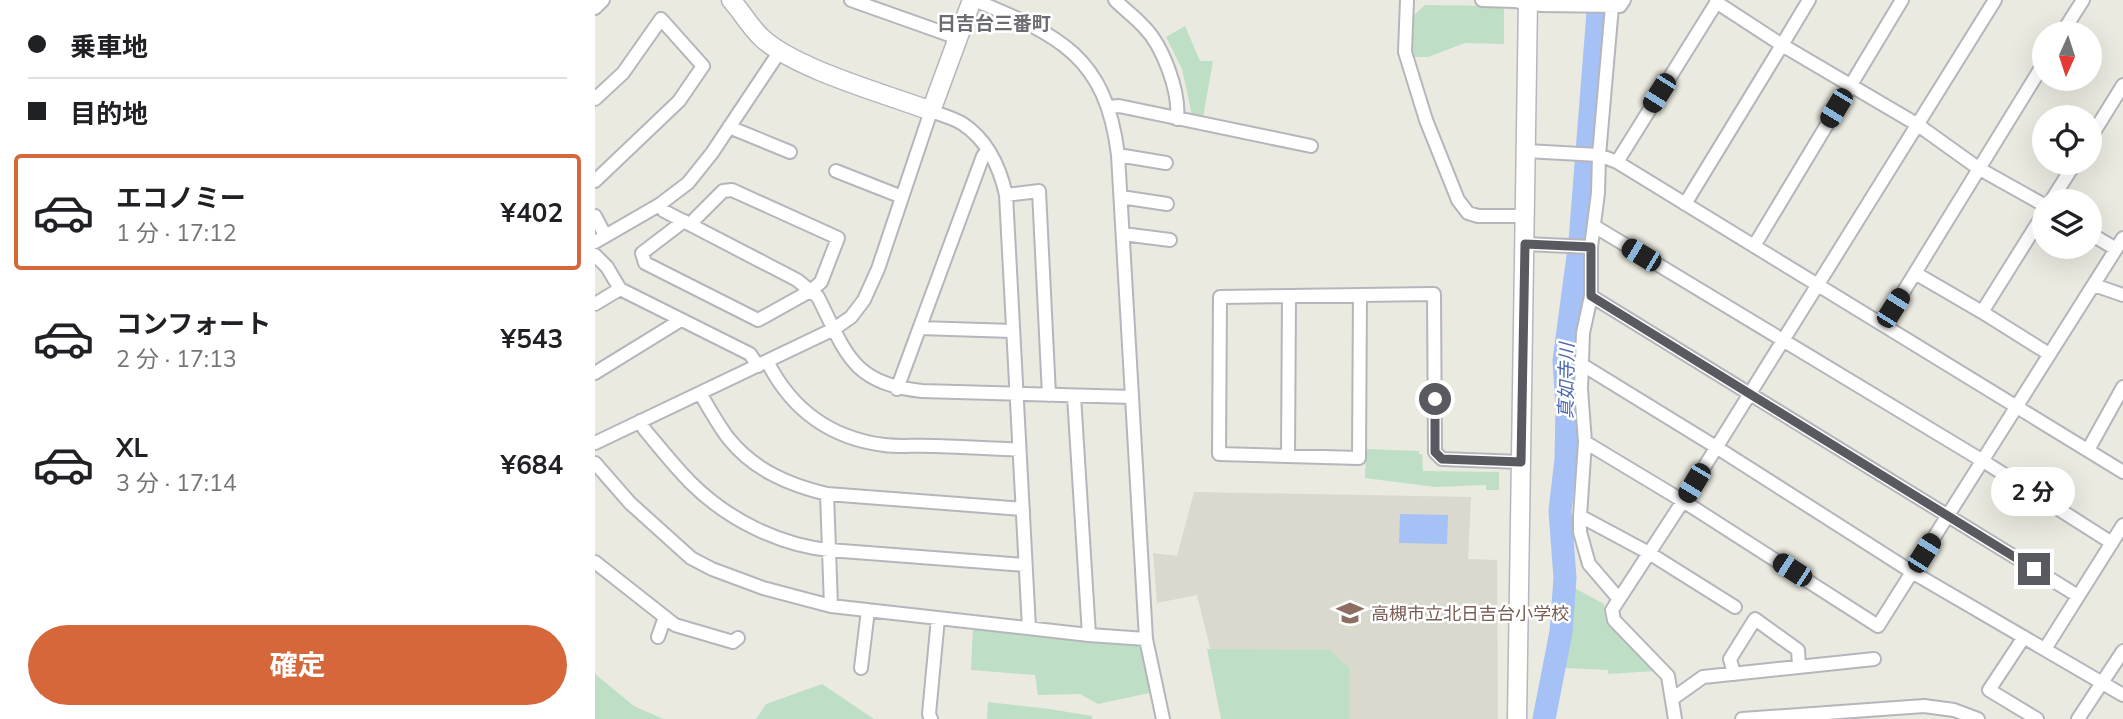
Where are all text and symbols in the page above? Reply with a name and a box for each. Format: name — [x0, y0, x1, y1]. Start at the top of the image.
district label: 日吉台三番町 — [937, 11, 1051, 35]
north arrow — [2032, 21, 2102, 91]
map controls — [2032, 21, 2102, 259]
text: 乗車地 — [70, 30, 148, 63]
car — [1639, 70, 1680, 116]
car — [1817, 85, 1856, 131]
text: 目的地 — [70, 97, 148, 130]
button: locate — [2032, 105, 2102, 175]
icon: car — [32, 181, 95, 244]
text: エコノミー — [116, 181, 246, 214]
button: layers — [2032, 189, 2102, 259]
text: ¥402 — [501, 196, 563, 229]
text: 1 分 · 17:12 — [116, 218, 237, 247]
car — [1618, 235, 1665, 275]
car — [1873, 285, 1914, 331]
icon: car — [32, 307, 95, 370]
text: コンフォート — [116, 307, 271, 340]
text: ¥543 — [501, 322, 563, 355]
water label: 真如寺川 — [1553, 341, 1579, 419]
text: 2 分 · 17:13 — [116, 344, 237, 373]
route start — [1419, 383, 1451, 415]
text: XL — [116, 431, 148, 464]
icon: car — [32, 433, 95, 496]
text: ¥684 — [501, 448, 563, 481]
car — [1675, 460, 1714, 506]
text: 3 分 · 17:14 — [116, 468, 237, 497]
callout: 2 分 — [1992, 468, 2076, 516]
text: 2 分 — [2011, 477, 2055, 506]
car — [1904, 530, 1945, 576]
car — [1769, 550, 1816, 590]
route end — [2018, 553, 2050, 585]
school or university icon: 高槻市立北日吉台小学校 — [1335, 598, 1365, 628]
place label: 高槻市立北日吉台小学校 — [1371, 602, 1569, 625]
button: 確定 — [28, 625, 567, 705]

